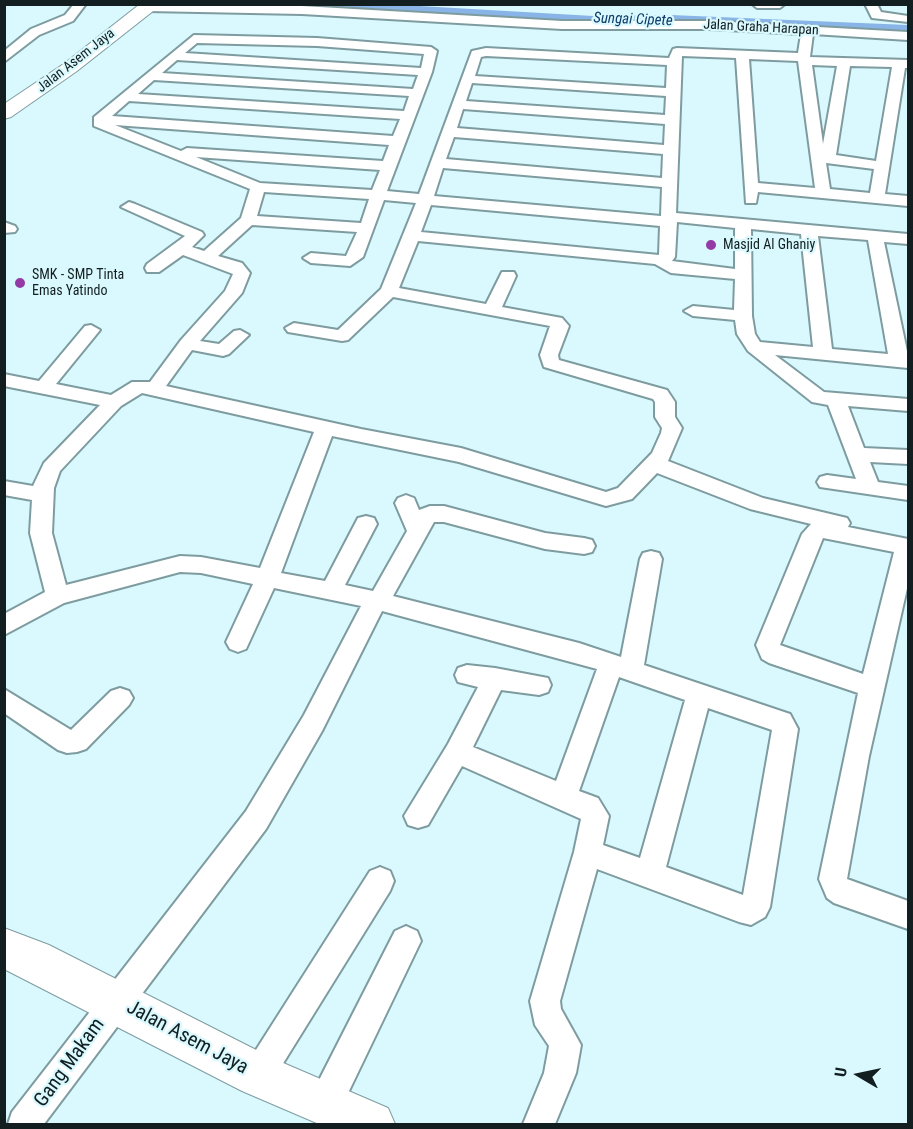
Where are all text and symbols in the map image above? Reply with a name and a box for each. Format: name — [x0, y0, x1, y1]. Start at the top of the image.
water label: Sungai Cipete — [593, 10, 673, 30]
street label: Jalan Graha Harapan — [703, 17, 819, 39]
street label: Jalan Asem Jaya — [34, 25, 118, 97]
place label: Masjid Al Ghaniy — [723, 237, 815, 253]
marker: Masjid Al Ghaniy — [704, 238, 718, 252]
place label: SMK - SMP Tinta Emas Yatindo — [32, 267, 124, 300]
marker: SMK - SMP Tinta Emas Yatindo — [13, 276, 27, 290]
street label: Jalan Asem Jaya — [122, 996, 252, 1080]
street label: Gang Makam — [30, 1014, 110, 1112]
north arrow — [829, 1045, 889, 1105]
text: U — [831, 1066, 851, 1078]

